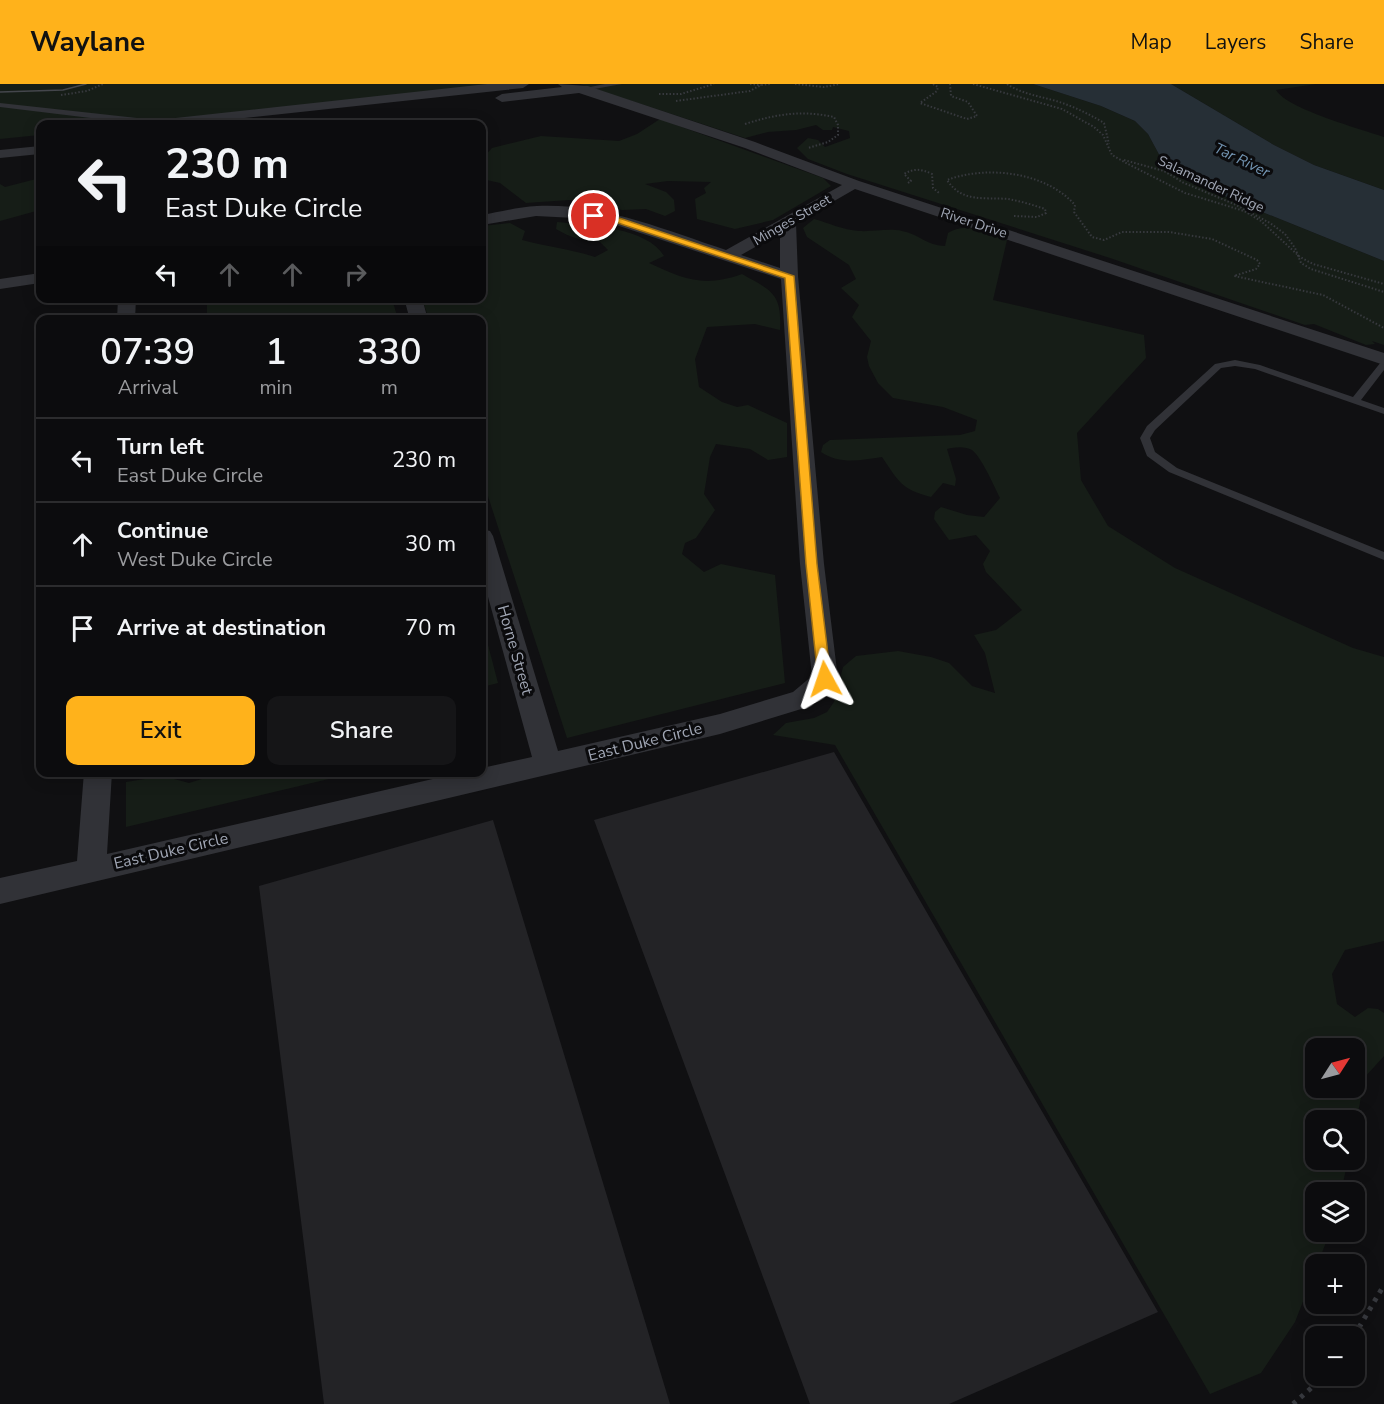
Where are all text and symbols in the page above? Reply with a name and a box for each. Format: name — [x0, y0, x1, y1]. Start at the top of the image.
text: Waylane — [30, 23, 145, 61]
text: Map — [1130, 28, 1172, 56]
text: Layers — [1205, 28, 1266, 56]
text: Share — [1299, 28, 1354, 56]
text: 230 m — [165, 136, 289, 193]
water label: Tar River — [1211, 138, 1274, 182]
icon: left — [66, 144, 144, 222]
street label: Salamander Ridge — [1155, 151, 1267, 217]
text: East Duke Circle — [165, 190, 362, 227]
pin — [568, 190, 619, 241]
street label: Minges Street — [749, 190, 835, 250]
icon: arrive — [577, 199, 610, 232]
street label: River Drive — [938, 203, 1010, 243]
icon: left — [150, 258, 183, 291]
icon: ahead — [213, 258, 246, 291]
icon: ahead — [276, 258, 309, 291]
icon: right — [339, 258, 372, 291]
text: 07:39 — [100, 328, 195, 377]
text: 1 — [265, 328, 287, 377]
text: 330 — [357, 328, 422, 377]
text: Arrival — [118, 374, 178, 401]
text: min — [260, 374, 293, 401]
text: m — [381, 374, 398, 401]
text: Turn left — [117, 432, 204, 462]
icon: left — [66, 444, 99, 477]
text: 230 m — [392, 445, 456, 475]
text: East Duke Circle — [117, 462, 263, 489]
text: Continue — [117, 516, 208, 546]
icon: ahead — [66, 528, 99, 561]
text: 30 m — [405, 529, 456, 559]
text: West Duke Circle — [117, 546, 273, 573]
street label: Horne Street — [492, 603, 538, 698]
icon: arrive — [66, 612, 99, 645]
text: Arrive at destination — [117, 613, 326, 643]
text: 70 m — [405, 613, 456, 643]
position arrow — [793, 647, 857, 711]
button: Exit — [66, 696, 255, 765]
button: Share — [267, 696, 456, 765]
street label: East Duke Circle — [586, 717, 704, 767]
street label: East Duke Circle — [112, 827, 230, 875]
north arrow — [1305, 1038, 1365, 1098]
map controls — [1305, 1038, 1365, 1386]
button: search — [1305, 1110, 1365, 1170]
button: layers — [1305, 1182, 1365, 1242]
button: + — [1305, 1254, 1365, 1314]
button: − — [1305, 1326, 1365, 1386]

